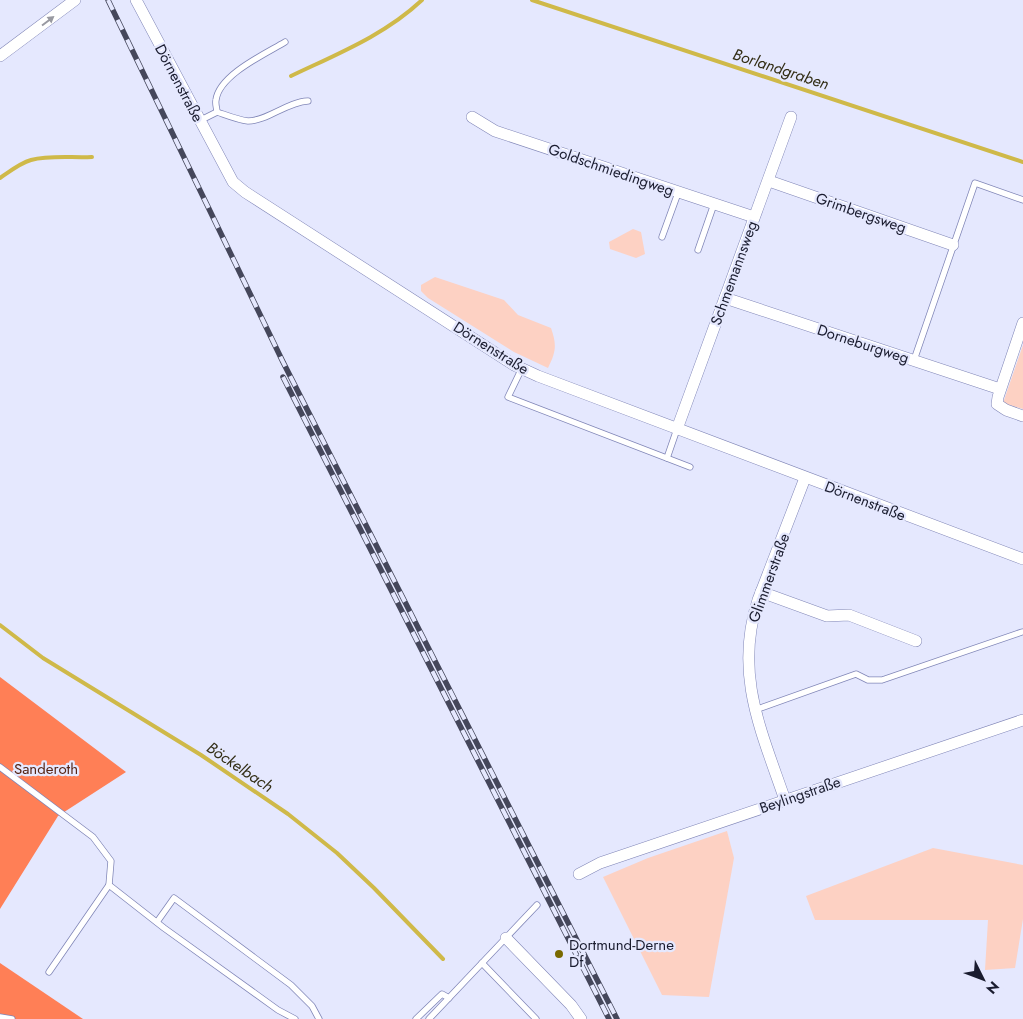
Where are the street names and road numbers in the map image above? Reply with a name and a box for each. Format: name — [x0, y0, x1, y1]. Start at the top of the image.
street label: Dörnenstraße — [149, 40, 209, 126]
street label: Goldschmiedingweg — [545, 138, 677, 202]
street label: Grimbergsweg — [813, 187, 909, 239]
street label: Schmemannsweg — [705, 218, 763, 328]
street label: Dörnenstraße — [449, 316, 533, 380]
street label: Dorneburgweg — [814, 319, 912, 369]
street label: Dörnenstraße — [821, 475, 909, 527]
street label: Glimmerstraße — [743, 530, 795, 626]
street label: Beylingstraße — [756, 771, 844, 819]

